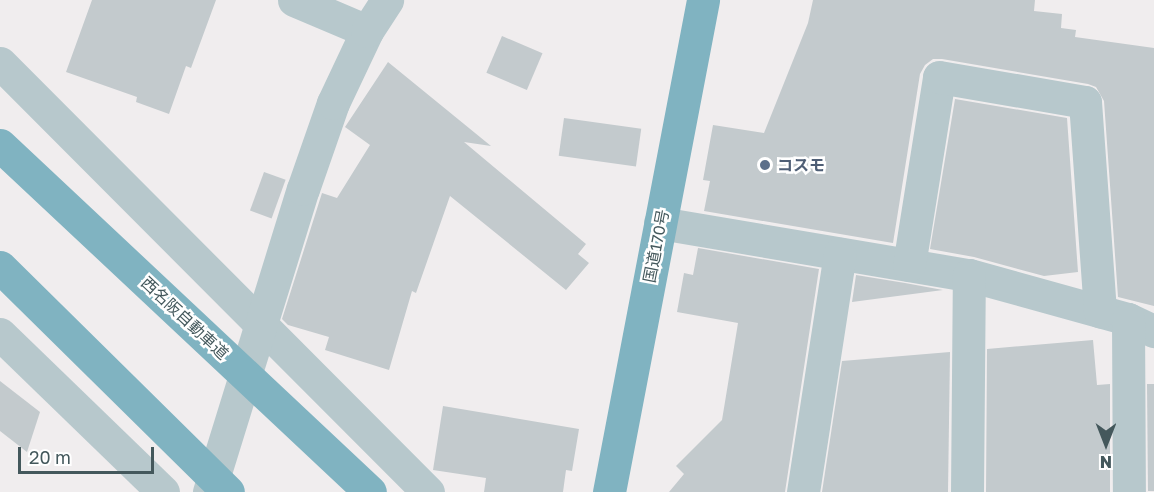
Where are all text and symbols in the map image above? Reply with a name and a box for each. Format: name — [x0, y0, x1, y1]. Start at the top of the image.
place label: コスモ — [777, 155, 825, 175]
marker: コスモ — [758, 158, 772, 172]
street label: 国道170号 — [640, 208, 672, 284]
street label: 西名阪自動車道 — [137, 273, 233, 363]
north arrow — [1076, 414, 1136, 474]
scale bar — [21, 435, 158, 473]
text: 20 m — [29, 446, 71, 468]
text: N — [1100, 452, 1112, 472]

